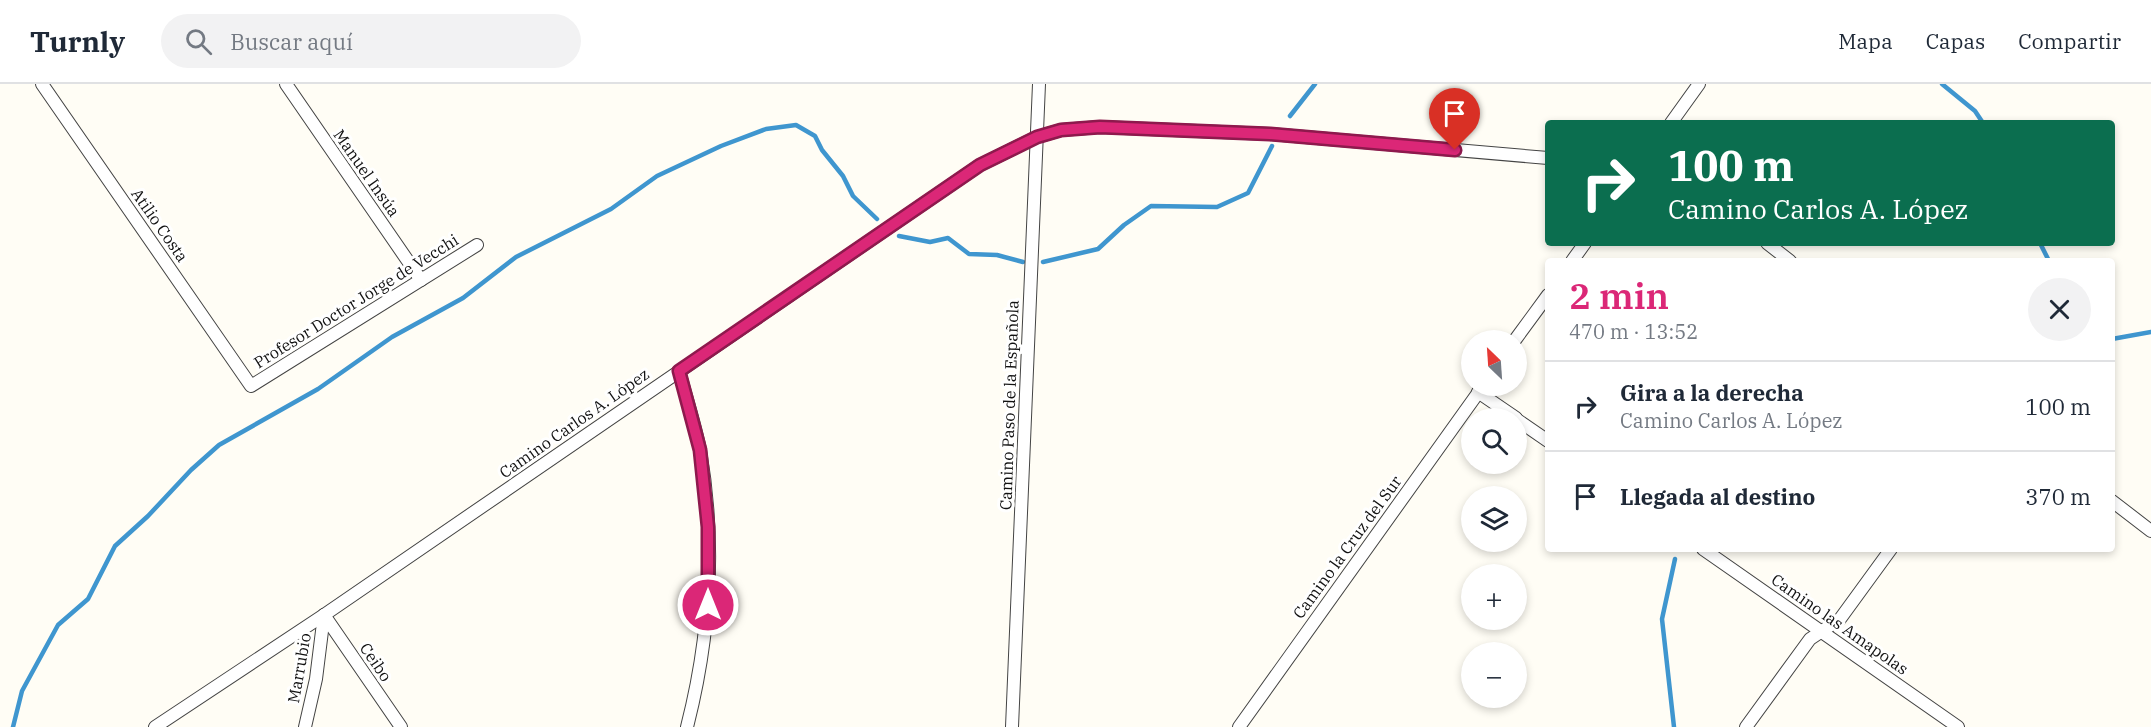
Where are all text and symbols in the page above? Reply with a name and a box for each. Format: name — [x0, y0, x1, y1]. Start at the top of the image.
search box — [161, 14, 581, 68]
text: Turnly — [30, 23, 125, 60]
icon: search — [182, 25, 215, 58]
text: Buscar aquí — [230, 27, 353, 56]
text: Mapa — [1838, 27, 1893, 55]
text: Capas — [1926, 27, 1985, 55]
text: Compartir — [2018, 27, 2121, 55]
pin — [1429, 88, 1480, 150]
icon: arrive — [1438, 97, 1471, 130]
street label: Manuel Insúa — [330, 125, 405, 221]
text: 100 m — [1668, 138, 1794, 193]
icon: right — [1569, 144, 1647, 222]
street label: Atilio Costa — [127, 184, 193, 266]
text: Camino Carlos A. López — [1668, 191, 1968, 226]
street label: Profesor Doctor Jorge de Vecchi — [250, 230, 462, 372]
text: 2 min — [1569, 272, 1669, 319]
button: close — [2028, 278, 2091, 341]
street label: Camino Paso de la Española — [995, 299, 1023, 510]
text: 470 m · 13:52 — [1569, 318, 1698, 345]
north arrow — [1461, 330, 1527, 396]
map controls — [1461, 330, 1527, 708]
street label: Camino Carlos A. López — [495, 364, 653, 482]
text: Gira a la derecha — [1620, 378, 1804, 407]
icon: right — [1569, 390, 1602, 423]
text: 100 m — [2025, 392, 2091, 421]
text: Camino Carlos A. López — [1620, 407, 1842, 434]
button: search — [1461, 408, 1527, 474]
street label: Camino la Cruz del Sur — [1288, 472, 1406, 622]
icon: arrive — [1569, 480, 1602, 513]
text: Llegada al destino — [1620, 482, 1815, 511]
text: 370 m — [2025, 482, 2091, 511]
button: layers — [1461, 486, 1527, 552]
button: + — [1461, 564, 1527, 630]
street label: Camino las Amapolas — [1768, 569, 1912, 679]
position arrow — [676, 573, 740, 637]
street label: Marrubio — [283, 631, 315, 705]
street label: Ceibo — [356, 639, 396, 685]
button: − — [1461, 642, 1527, 708]

